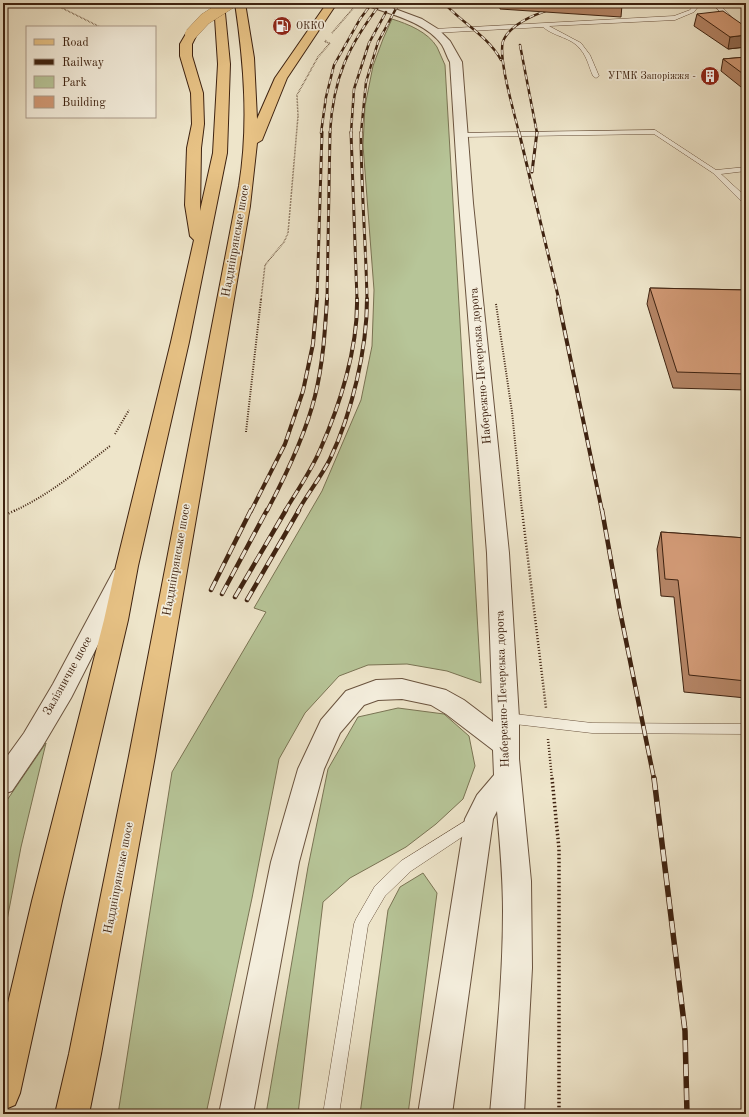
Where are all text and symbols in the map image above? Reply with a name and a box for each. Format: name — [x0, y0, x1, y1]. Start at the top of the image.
fuel station icon: ОККО — [271, 15, 293, 37]
place label: ОККО — [296, 21, 325, 31]
legend — [26, 26, 156, 118]
text: Road — [62, 37, 89, 49]
text: Railway — [62, 57, 105, 69]
building icon: УГМК Запоріжжя - — [699, 65, 721, 87]
place label: УГМК Запоріжжя - — [608, 71, 696, 81]
text: Park — [62, 77, 87, 89]
text: Building — [62, 97, 106, 109]
street label: Наддніпрянське шосе — [219, 183, 252, 298]
street label: Набережно-Печерська дорога — [468, 287, 494, 445]
street label: Наддніпрянське шосе — [160, 502, 193, 617]
street label: Набережно-Печерська дорога — [494, 610, 512, 768]
street label: Залізничне шосе — [40, 634, 95, 718]
street label: Наддніпрянське шосе — [101, 820, 136, 935]

